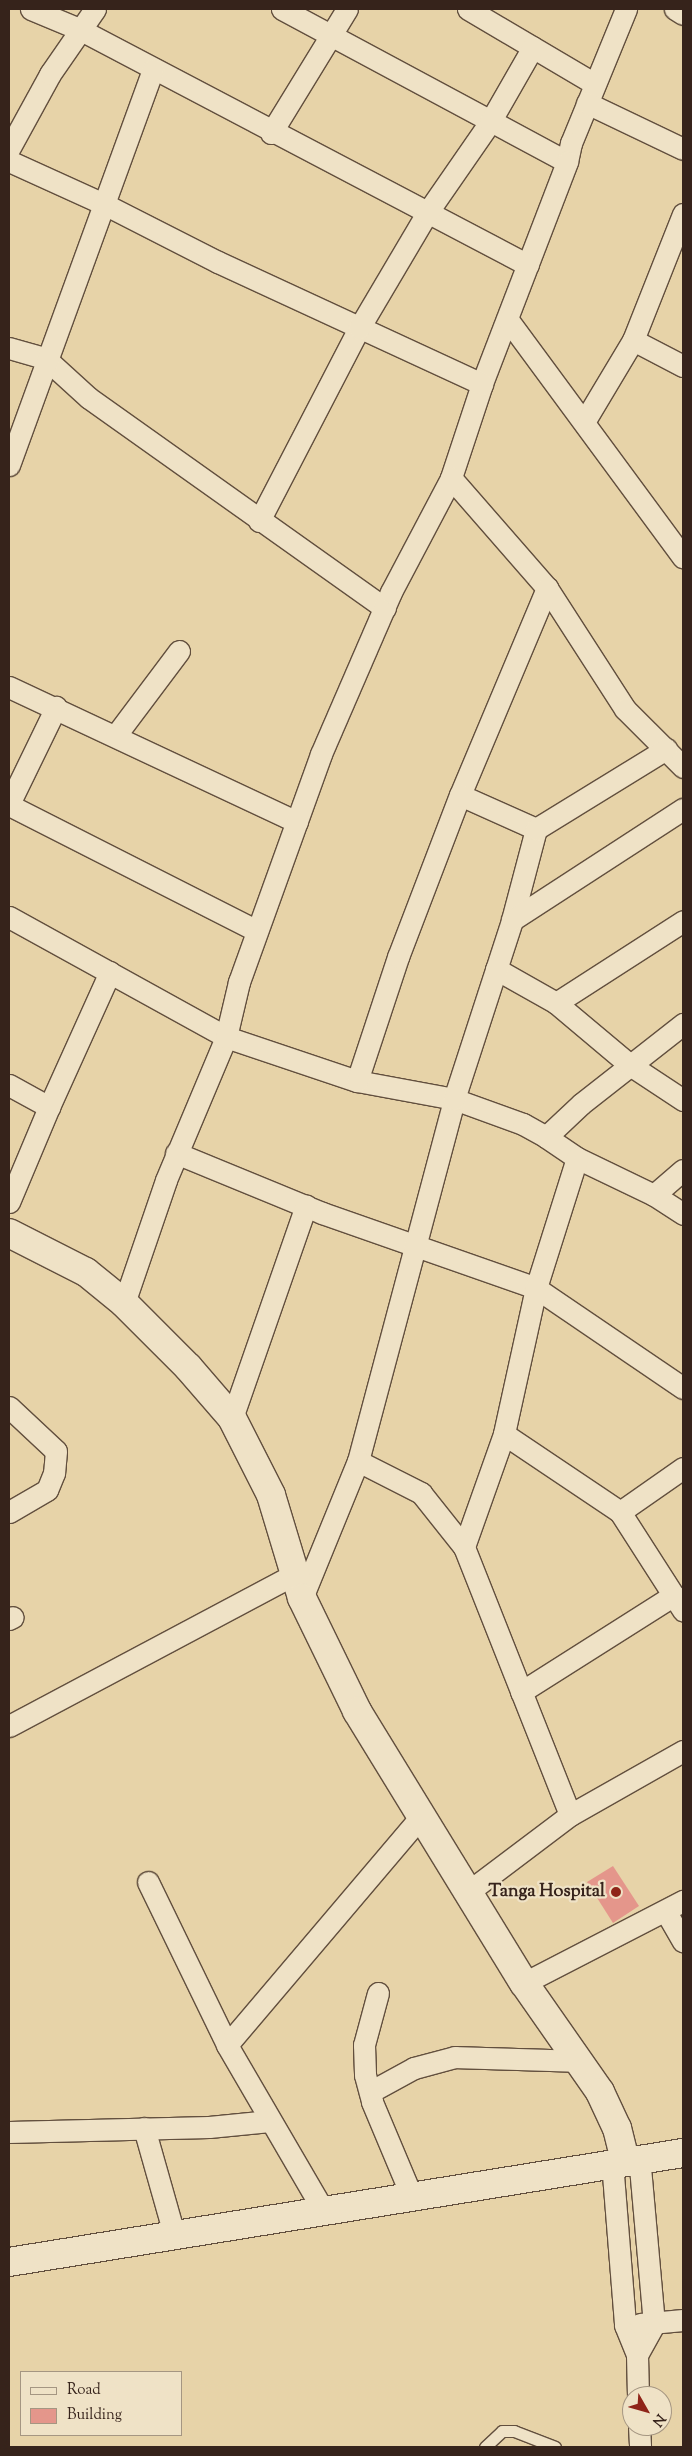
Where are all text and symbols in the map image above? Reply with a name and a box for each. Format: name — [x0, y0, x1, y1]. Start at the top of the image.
place label: Tanga Hospital — [489, 1881, 605, 1903]
marker: Tanga Hospital — [609, 1885, 623, 1899]
legend — [20, 2371, 182, 2436]
text: Road — [67, 2380, 101, 2401]
north arrow — [622, 2386, 672, 2436]
text: Building — [67, 2405, 122, 2426]
text: N — [647, 2409, 669, 2430]

